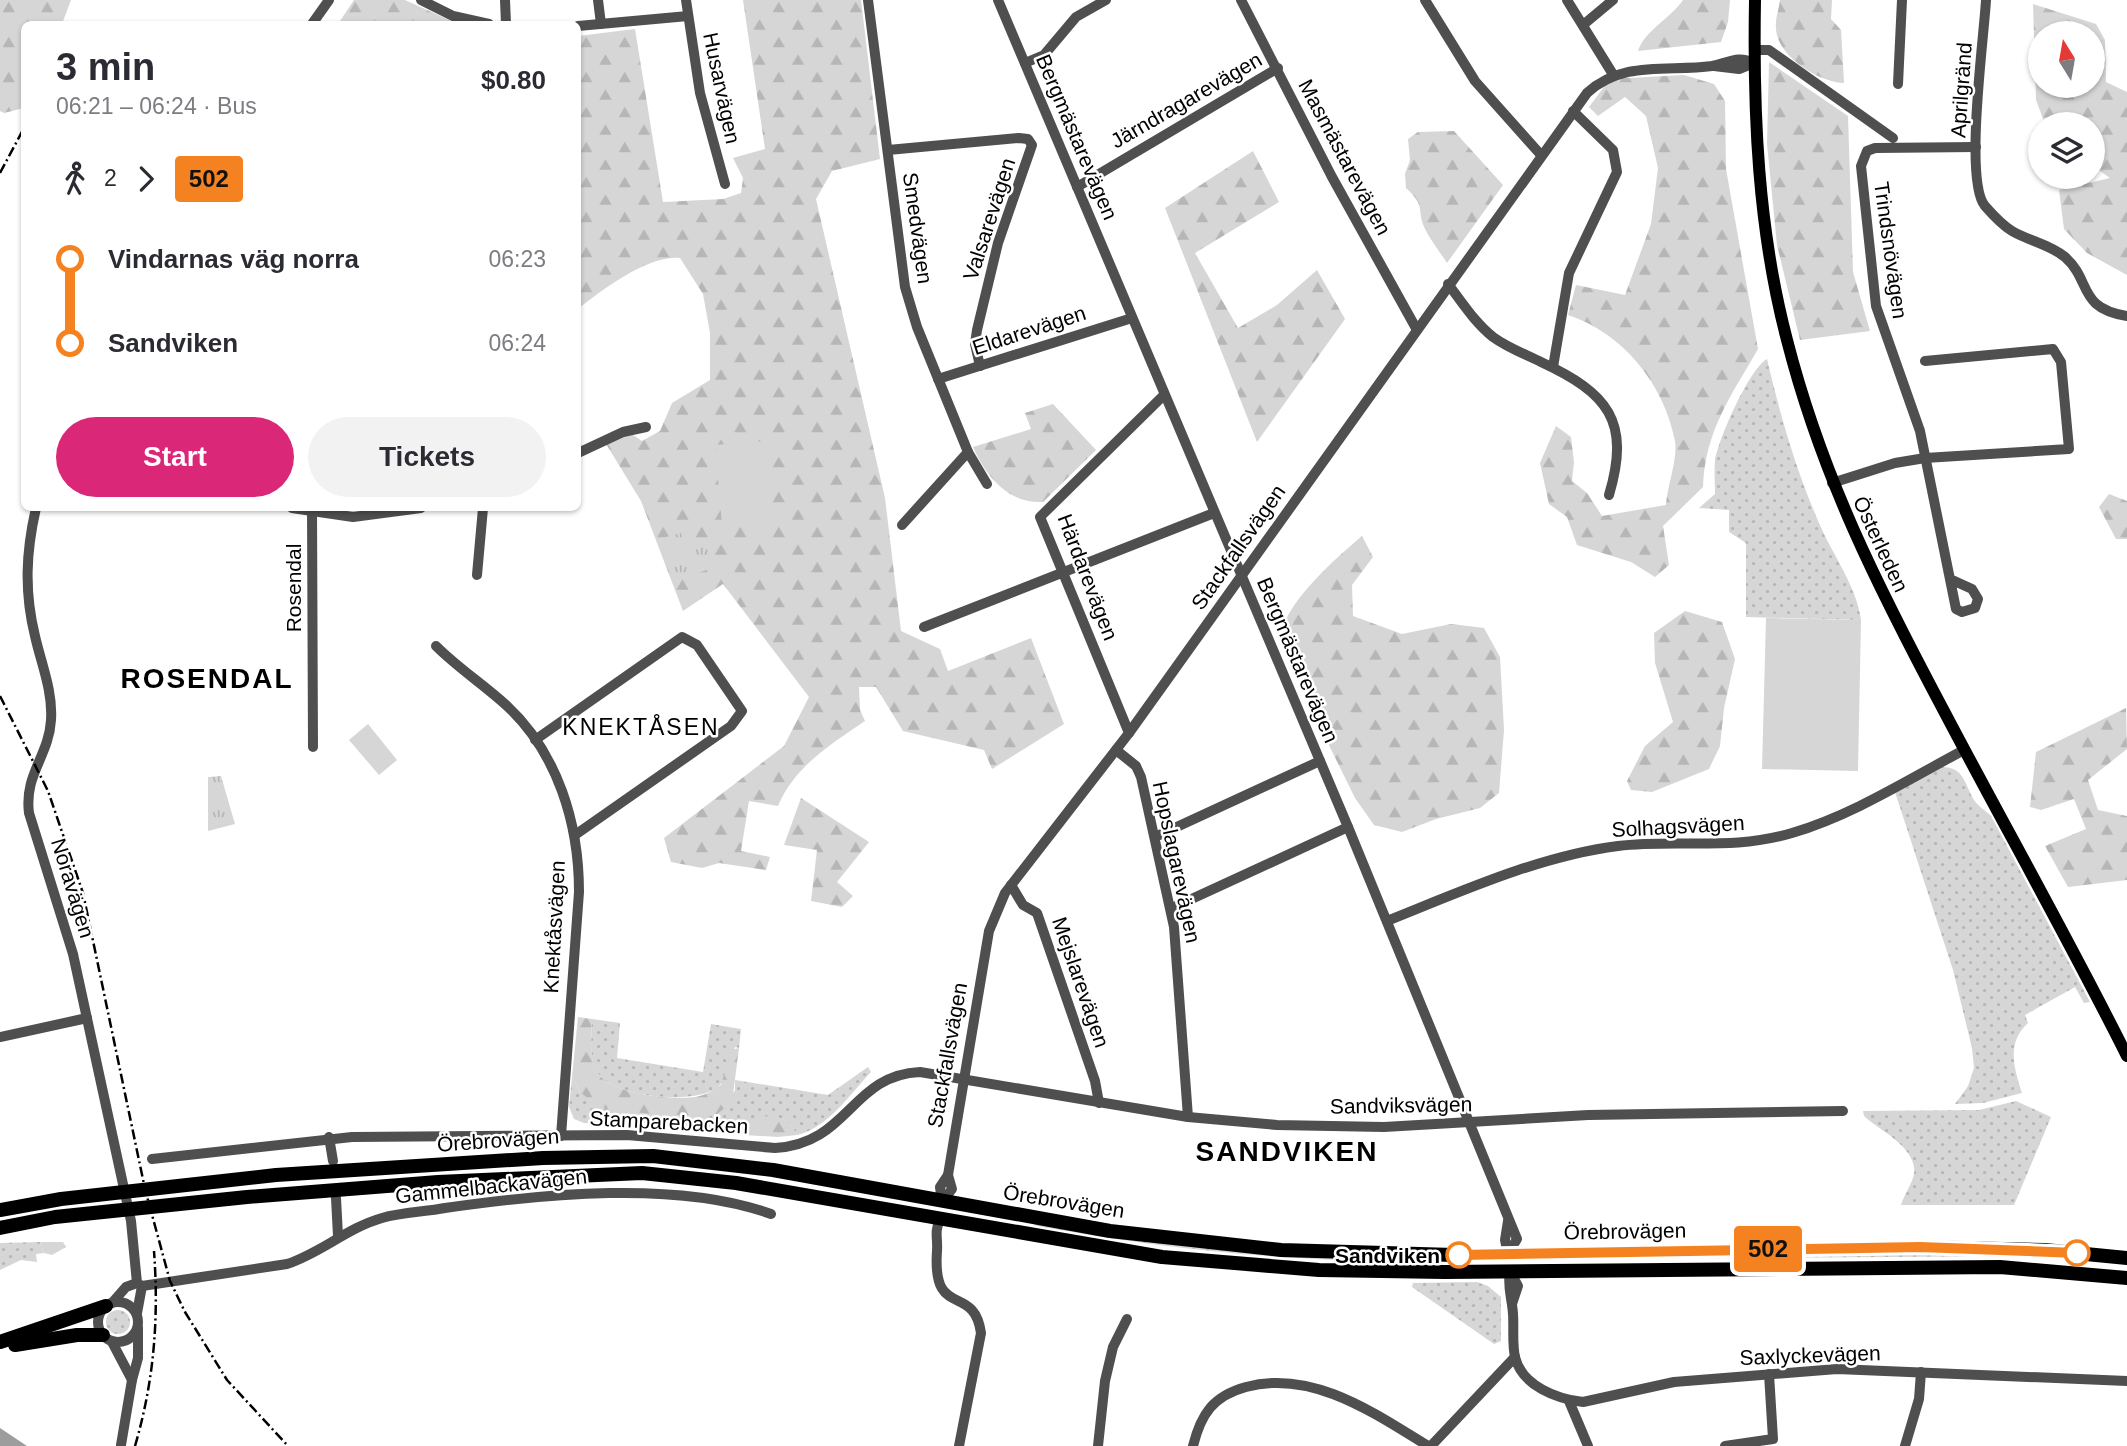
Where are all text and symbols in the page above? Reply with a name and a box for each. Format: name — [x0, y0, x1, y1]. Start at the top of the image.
north arrow — [2028, 21, 2105, 98]
map controls — [2028, 21, 2105, 189]
street label: Husarvägen — [699, 30, 745, 146]
street label: Aprilgränd — [1946, 41, 1976, 139]
text: 3 min — [56, 46, 155, 88]
street label: Järndragarevägen — [1106, 47, 1266, 153]
street label: Bergmästarevägen — [1032, 51, 1122, 223]
text: $0.80 — [481, 65, 546, 95]
street label: Masmästarevägen — [1294, 75, 1396, 239]
text: 06:21 – 06:24 · Bus — [56, 93, 257, 119]
button: layers — [2028, 112, 2105, 189]
street label: Valsarevägen — [958, 155, 1020, 283]
icon: walk — [56, 160, 94, 198]
icon: forward — [127, 160, 165, 198]
text: 2 — [104, 165, 117, 191]
text: 502 — [189, 165, 229, 192]
street label: Smedvägen — [899, 171, 937, 285]
street label: Trindsnövägen — [1870, 180, 1912, 320]
text: Vindarnas väg norra — [108, 244, 359, 274]
text: 06:23 — [488, 246, 546, 272]
street label: Eldarevägen — [969, 301, 1089, 359]
text: Sandviken — [108, 328, 238, 358]
text: 06:24 — [488, 330, 546, 356]
button: Start — [56, 417, 294, 497]
button: Tickets — [308, 417, 546, 497]
street label: Stackfallsvägen — [1186, 480, 1290, 614]
street label: Österleden — [1849, 493, 1913, 595]
street label: Härdarevägen — [1053, 511, 1123, 643]
street label: Rosendal — [282, 544, 305, 632]
street label: Bergmästarevägen — [1253, 574, 1343, 746]
district label: ROSENDAL — [120, 663, 294, 694]
district label: KNEKTÅSEN — [562, 713, 720, 740]
street label: Hopslagarevägen — [1149, 779, 1205, 945]
street label: Solhagsvägen — [1611, 811, 1745, 841]
street label: Noravägen — [47, 836, 99, 940]
street label: Knektåsvägen — [539, 860, 569, 994]
street label: Mejslarevägen — [1048, 914, 1114, 1050]
street label: Stackfallsvägen — [923, 981, 971, 1129]
street label: Sandviksvägen — [1330, 1092, 1472, 1118]
street label: Stamparebacken — [589, 1106, 749, 1138]
street label: Örebrovägen — [436, 1124, 560, 1156]
district label: SANDVIKEN — [1196, 1136, 1378, 1167]
street label: Gammelbackavägen — [394, 1164, 588, 1208]
street label: Örebrovägen — [1002, 1180, 1126, 1222]
street label: Örebrovägen — [1564, 1218, 1686, 1244]
line badge: 502 — [1728, 1226, 1808, 1272]
text: 502 — [1748, 1235, 1788, 1262]
unlabelled marker — [2064, 1240, 2090, 1266]
marker: Sandviken — [1446, 1242, 1472, 1268]
place label: Sandviken — [1335, 1244, 1440, 1267]
street label: Saxlyckevägen — [1739, 1341, 1881, 1369]

